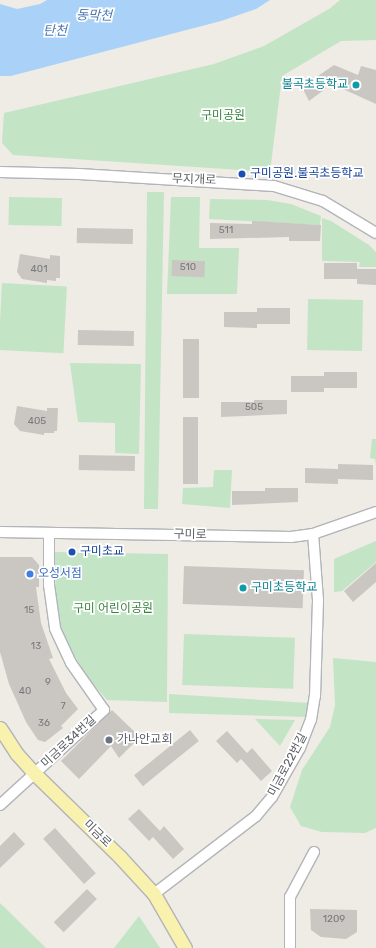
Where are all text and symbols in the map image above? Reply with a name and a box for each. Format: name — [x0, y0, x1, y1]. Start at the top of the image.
water label: 동막천 — [76, 8, 112, 24]
water label: 탄천 — [43, 23, 67, 39]
place label: 불곡초등학교 — [282, 78, 348, 92]
marker: 불곡초등학교 — [351, 80, 361, 90]
park label: 구미공원 — [201, 109, 245, 123]
place label: 구미공원.불곡초등학교 — [250, 167, 363, 181]
marker: 구미공원.불곡초등학교 — [237, 169, 247, 179]
street label: 무지개로 — [172, 172, 216, 188]
house number: 511 — [219, 225, 233, 237]
house number: 510 — [180, 262, 196, 274]
house number: 401 — [31, 264, 47, 276]
house number: 505 — [245, 402, 263, 414]
house number: 405 — [28, 416, 46, 428]
street label: 구미로 — [173, 528, 207, 542]
place label: 구미초교 — [80, 545, 124, 559]
marker: 구미초교 — [67, 547, 77, 557]
place label: 오성서점 — [38, 567, 82, 581]
marker: 오성서점 — [25, 569, 35, 579]
place label: 구미초등학교 — [251, 581, 317, 595]
marker: 구미초등학교 — [238, 583, 248, 593]
park label: 구미 어린이공원 — [73, 602, 153, 616]
house number: 15 — [24, 605, 34, 617]
house number: 13 — [31, 641, 41, 653]
house number: 9 — [45, 677, 51, 689]
house number: 40 — [19, 686, 31, 698]
house number: 7 — [60, 701, 66, 713]
street label: 미금로34번길 — [39, 713, 99, 771]
house number: 36 — [38, 718, 50, 730]
street label: 미금로22번길 — [265, 731, 311, 799]
place label: 가나안교회 — [117, 733, 172, 747]
marker: 가나안교회 — [104, 735, 114, 745]
street label: 미금로 — [80, 817, 114, 851]
house number: 1209 — [323, 914, 345, 926]

